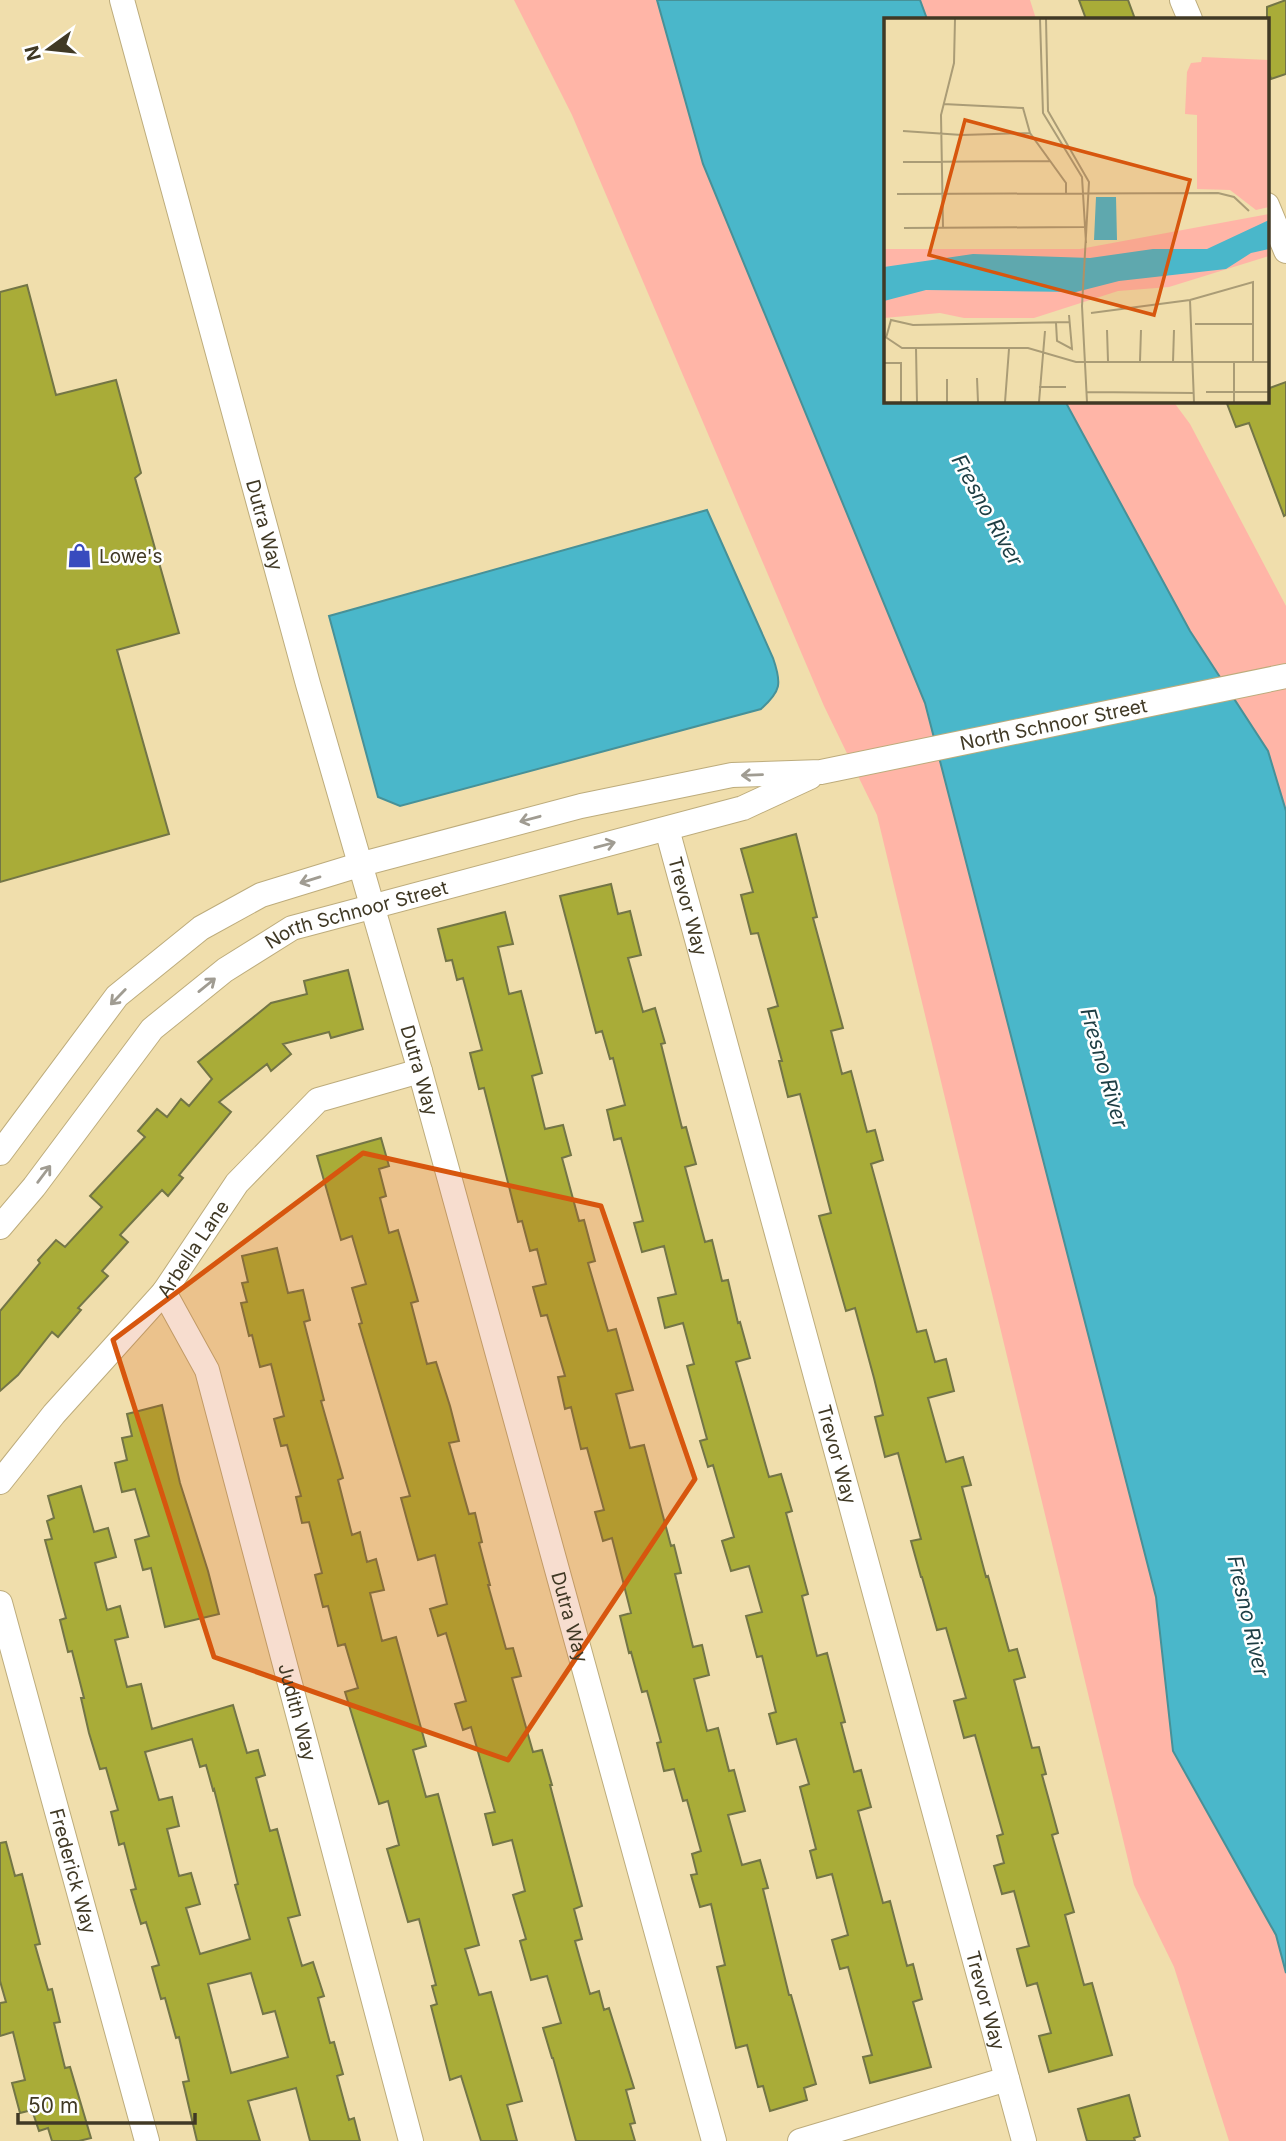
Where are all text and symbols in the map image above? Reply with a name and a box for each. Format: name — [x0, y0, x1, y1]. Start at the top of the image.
north arrow — [14, 14, 84, 84]
inset map — [884, 18, 1268, 402]
text: N — [20, 43, 46, 63]
water label: Fresno River — [947, 450, 1029, 571]
street label: Dutra Way — [241, 477, 288, 573]
shop icon: Lowe's — [65, 542, 93, 570]
place label: Lowe's — [99, 545, 163, 568]
street label: North Schnoor Street — [958, 694, 1149, 755]
one-way arrow — [741, 768, 764, 781]
one-way arrow — [519, 814, 541, 827]
one-way arrow — [593, 838, 616, 851]
street label: Trevor Way — [663, 854, 712, 959]
one-way arrow — [300, 875, 322, 887]
street label: North Schnoor Street — [261, 876, 450, 954]
one-way arrow — [198, 977, 216, 992]
one-way arrow — [110, 988, 127, 1005]
water label: Fresno River — [1075, 1005, 1134, 1132]
street label: Dutra Way — [395, 1022, 443, 1119]
one-way arrow — [36, 1165, 51, 1184]
street label: Arbella Lane — [153, 1196, 234, 1302]
street label: Trevor Way — [812, 1402, 861, 1507]
water label: Fresno River — [1222, 1553, 1275, 1680]
street label: Dutra Way — [546, 1569, 593, 1665]
street label: Judith Way — [273, 1661, 321, 1764]
street label: Frederick Way — [45, 1806, 101, 1937]
street label: Trevor Way — [961, 1948, 1010, 2053]
scale bar — [18, 2082, 194, 2126]
text: 50 m — [28, 2093, 78, 2118]

